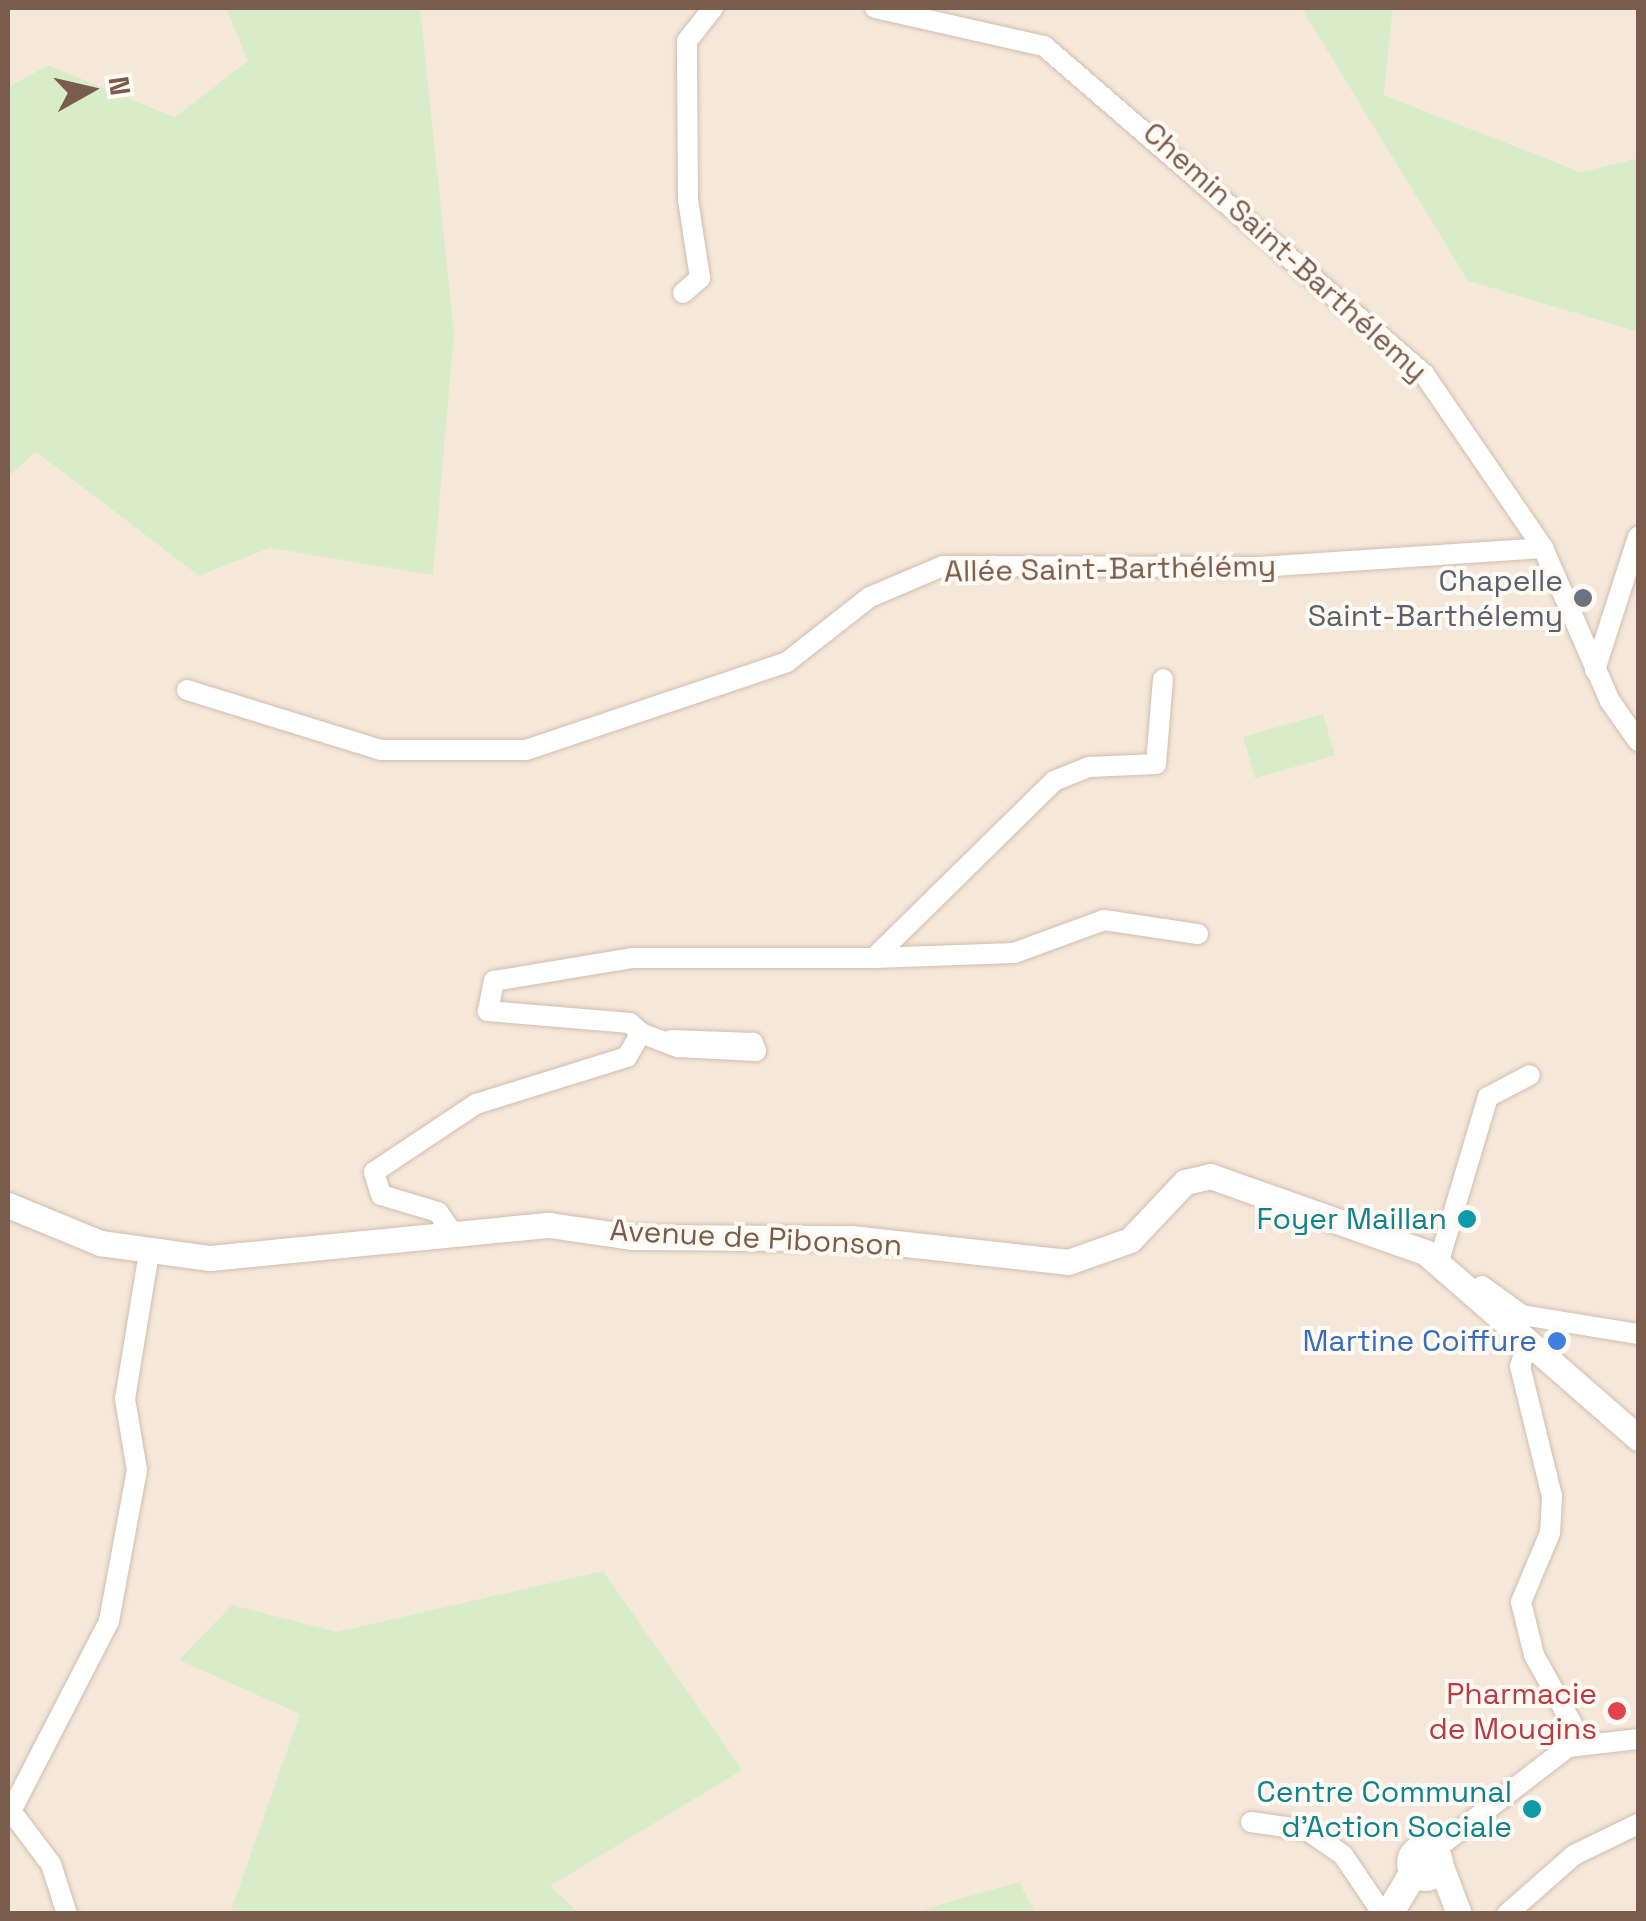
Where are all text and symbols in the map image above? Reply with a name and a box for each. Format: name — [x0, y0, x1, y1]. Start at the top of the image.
north arrow — [40, 40, 140, 140]
text: N — [101, 74, 139, 98]
street label: Chemin Saint-Barthélemy — [1135, 115, 1435, 389]
street label: Allée Saint-Barthélémy — [944, 548, 1276, 590]
place label: Chapelle Saint-Barthélemy — [1308, 563, 1563, 634]
marker: Chapelle Saint-Barthélemy — [1572, 587, 1594, 609]
place label: Foyer Maillan — [1256, 1201, 1447, 1237]
marker: Foyer Maillan — [1456, 1208, 1478, 1230]
street label: Avenue de Pibonson — [609, 1212, 903, 1264]
place label: Martine Coiffure — [1303, 1323, 1537, 1359]
marker: Martine Coiffure — [1546, 1330, 1568, 1352]
place label: Pharmacie de Mougins — [1429, 1676, 1597, 1746]
marker: Pharmacie de Mougins — [1606, 1700, 1628, 1722]
place label: Centre Communal d'Action Sociale — [1256, 1774, 1512, 1844]
marker: Centre Communal d'Action Sociale — [1521, 1798, 1543, 1820]

